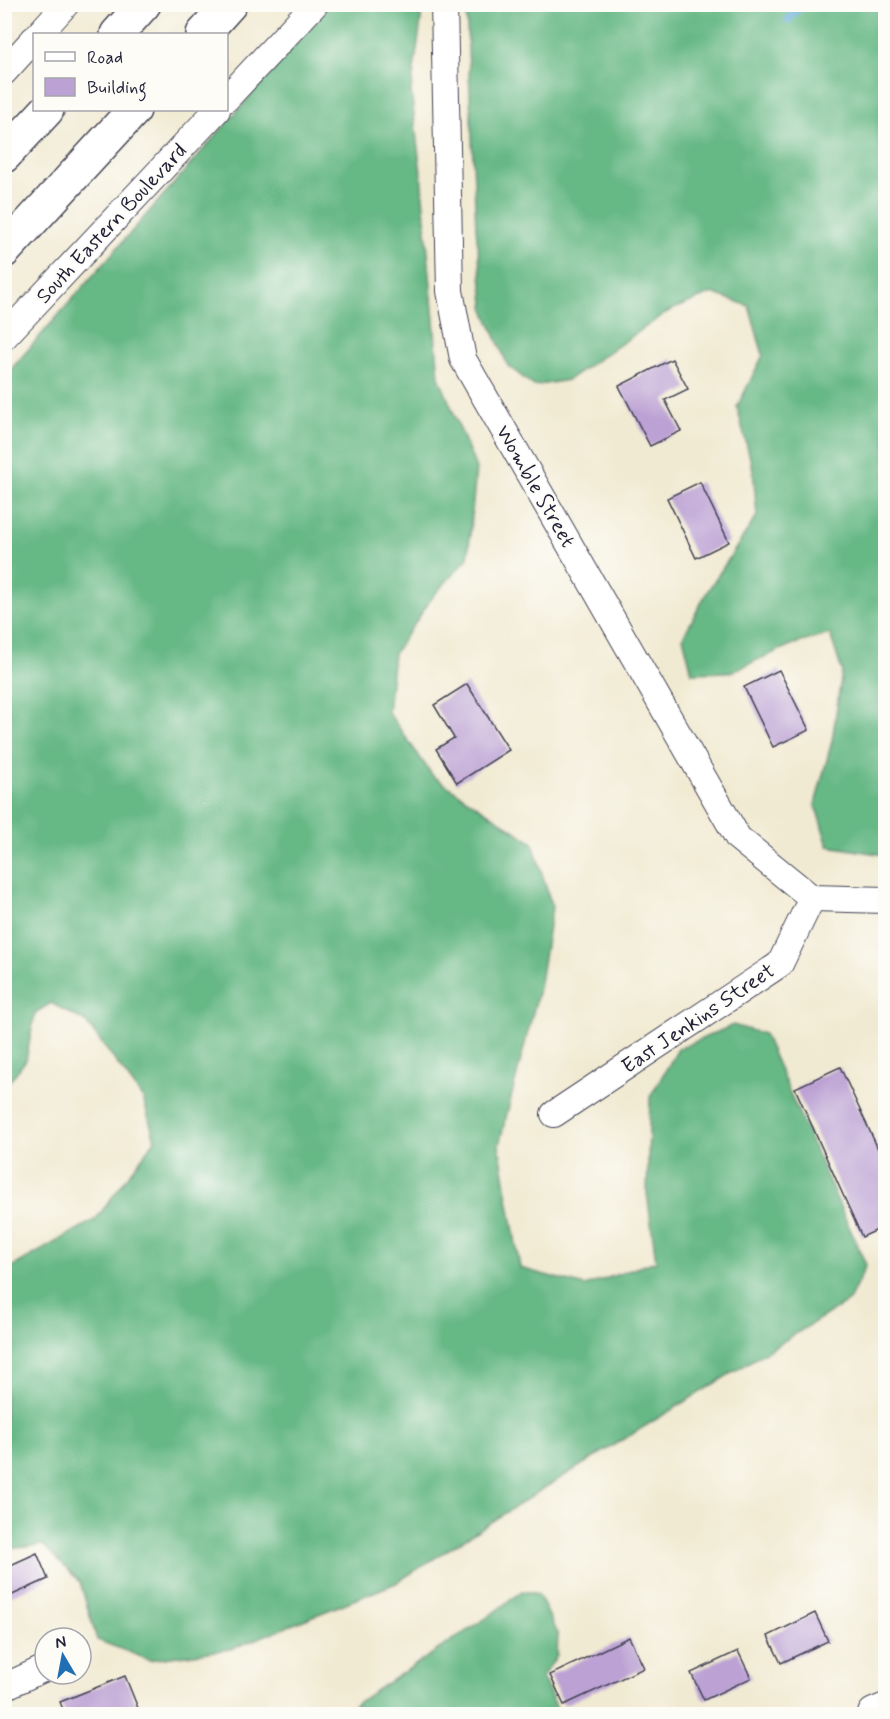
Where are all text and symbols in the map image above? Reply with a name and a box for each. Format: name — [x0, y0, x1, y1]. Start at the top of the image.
legend — [33, 33, 228, 111]
text: Road — [87, 46, 123, 70]
text: Building — [87, 76, 147, 102]
street label: South Eastern Boulevard — [30, 137, 193, 310]
street label: Womble Street — [489, 420, 582, 553]
street label: East Jenkins Street — [616, 957, 781, 1081]
north arrow — [33, 1626, 93, 1686]
text: N — [54, 1631, 68, 1654]

